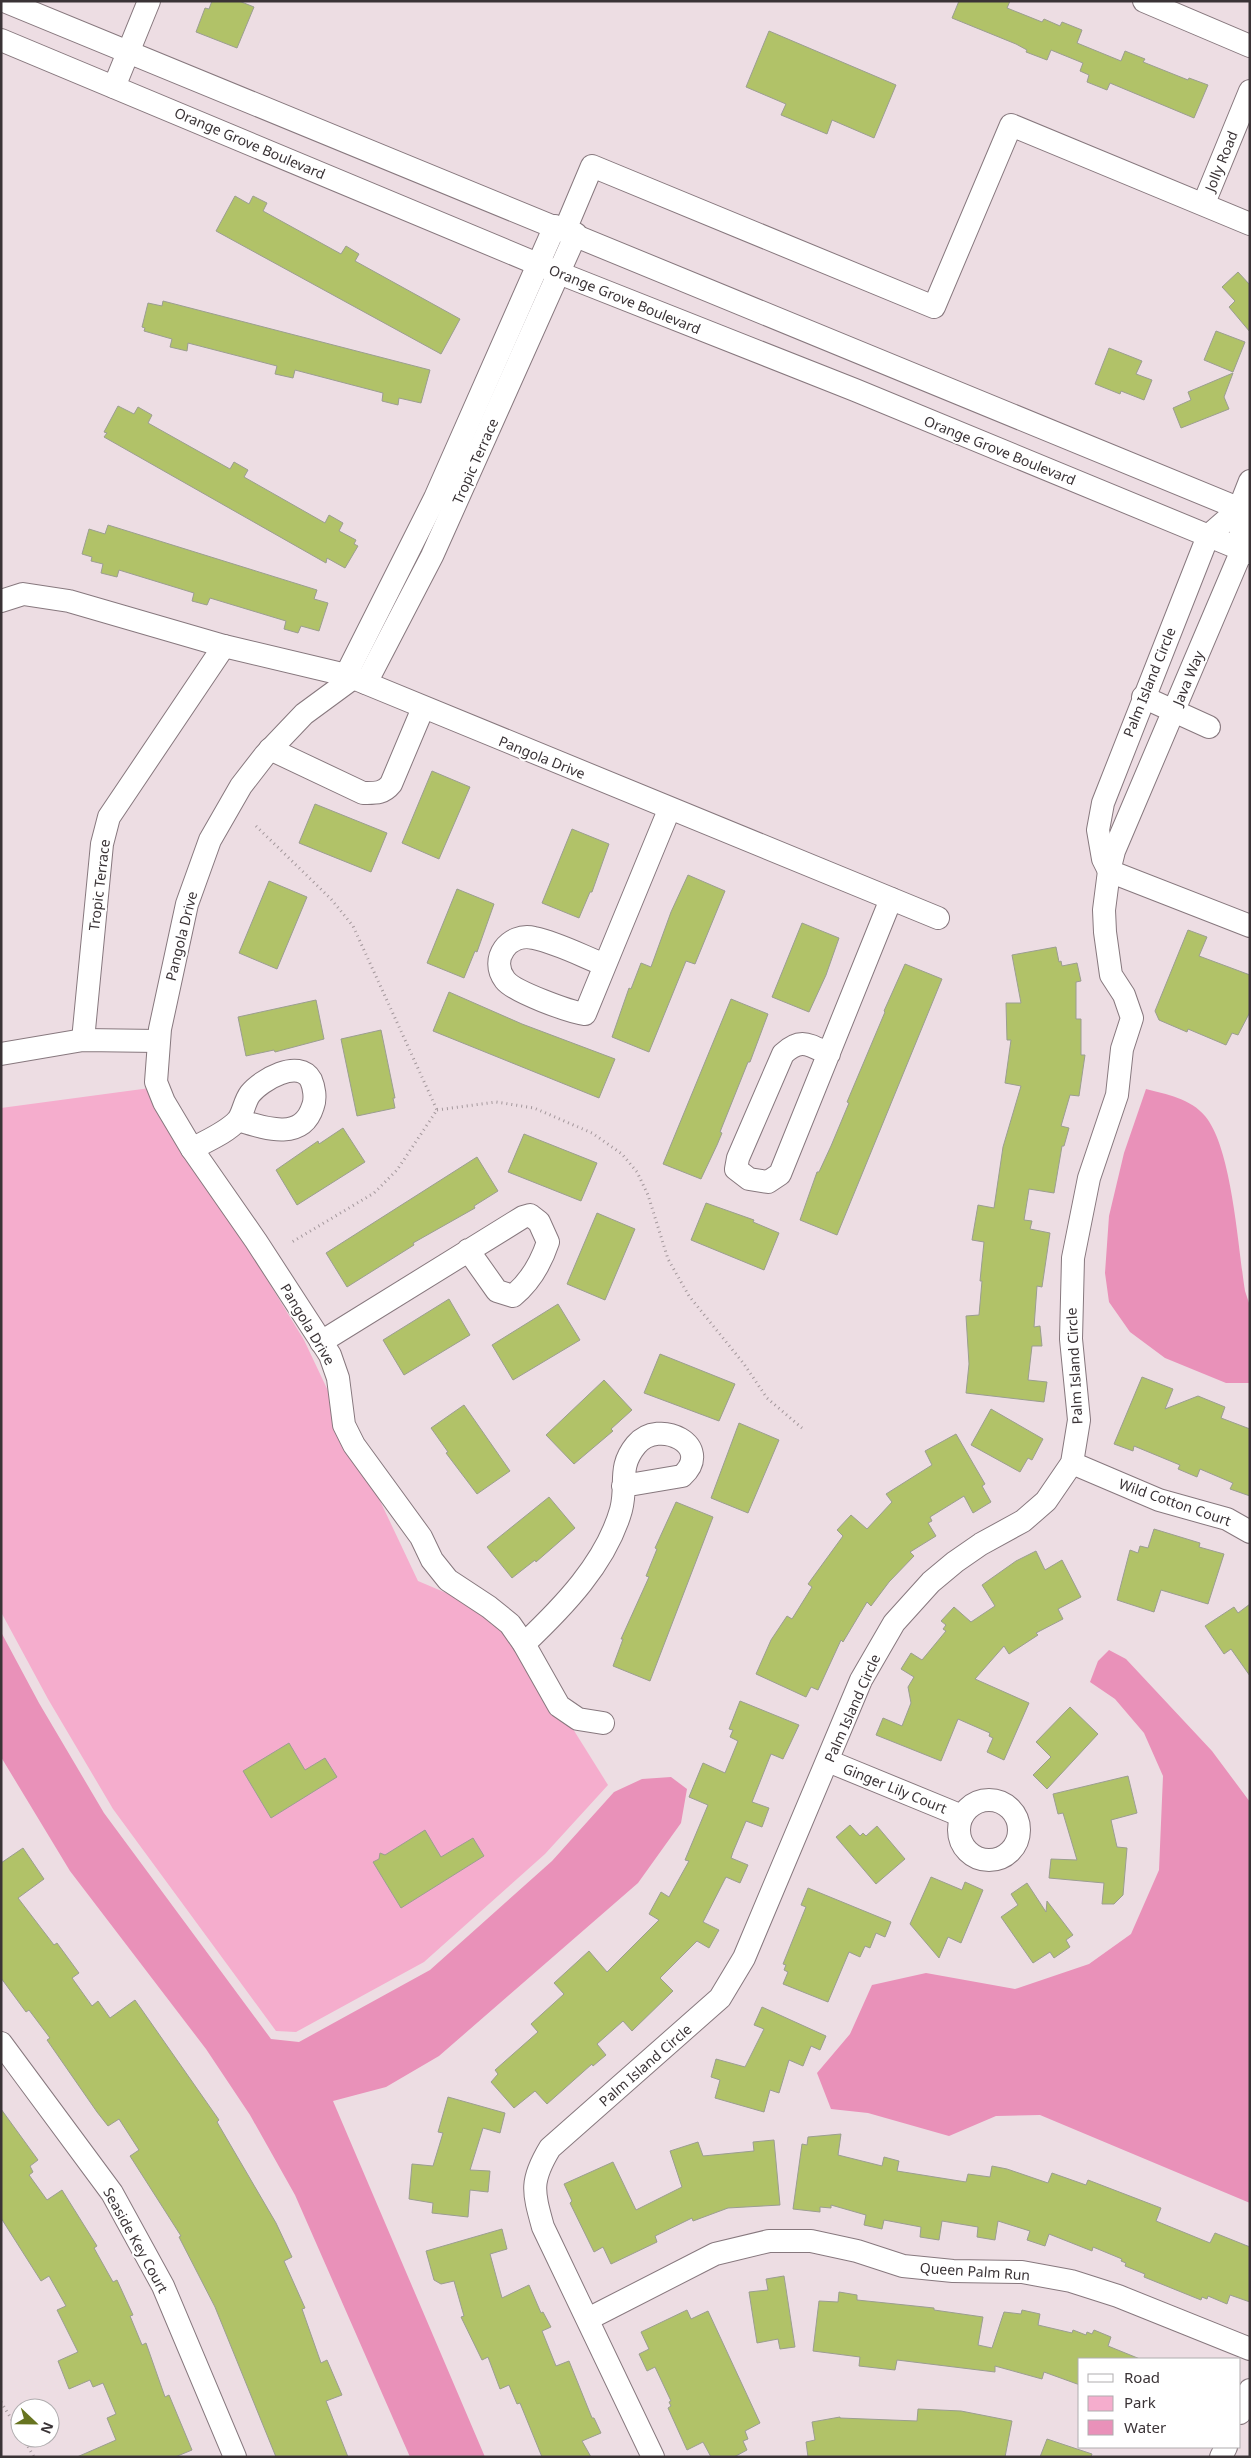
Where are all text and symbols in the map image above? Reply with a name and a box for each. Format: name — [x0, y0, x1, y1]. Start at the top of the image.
street label: Orange Grove Boulevard — [172, 103, 328, 183]
street label: Jolly Road — [1199, 128, 1242, 196]
street label: Orange Grove Boulevard — [546, 260, 704, 338]
street label: Orange Grove Boulevard — [921, 411, 1079, 489]
street label: Tropic Terrace — [448, 415, 502, 507]
street label: Palm Island Circle — [1118, 624, 1180, 740]
street label: Java Way — [1167, 647, 1208, 710]
street label: Pangola Drive — [496, 731, 588, 783]
street label: Tropic Terrace — [84, 838, 114, 932]
street label: Pangola Drive — [161, 889, 201, 983]
street label: Pangola Drive — [276, 1280, 340, 1368]
street label: Palm Island Circle — [1061, 1307, 1087, 1425]
street label: Wild Cotton Court — [1116, 1474, 1234, 1530]
street label: Palm Island Circle — [820, 1651, 884, 1765]
street label: Ginger Lily Court — [840, 1758, 950, 1818]
street label: Palm Island Circle — [595, 2019, 695, 2110]
street label: Seaside Key Court — [99, 2184, 173, 2296]
street label: Queen Palm Run — [919, 2258, 1031, 2284]
legend — [1078, 2358, 1241, 2448]
text: Road — [1124, 2367, 1160, 2387]
text: Park — [1124, 2392, 1156, 2412]
north arrow — [10, 2398, 60, 2448]
text: Water — [1124, 2417, 1166, 2437]
text: N — [37, 2419, 58, 2437]

